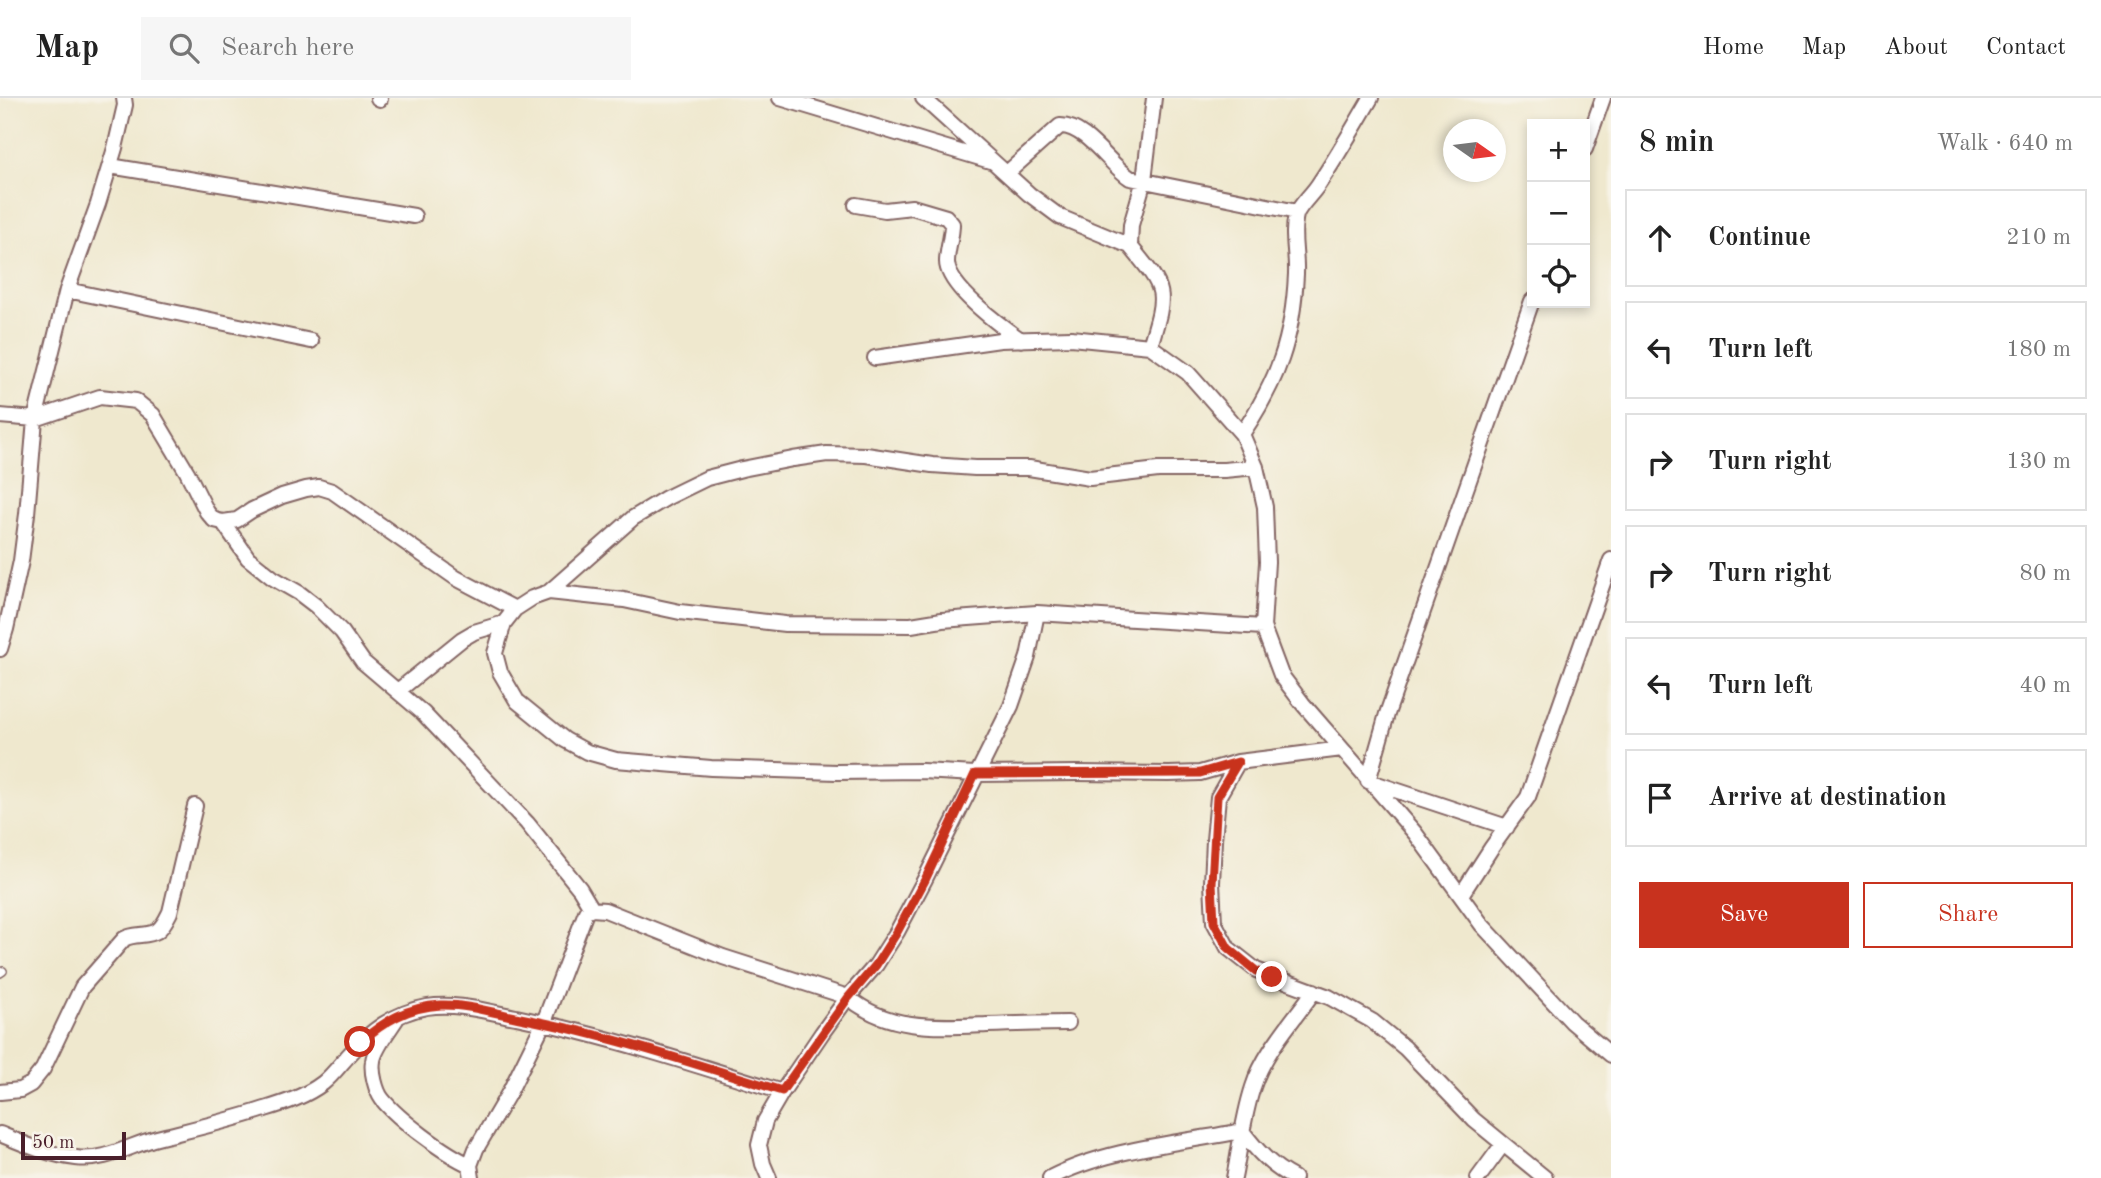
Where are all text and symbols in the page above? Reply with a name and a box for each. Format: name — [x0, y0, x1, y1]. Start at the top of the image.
search box — [141, 17, 631, 80]
icon: search — [165, 29, 203, 67]
text: Map — [35, 32, 99, 65]
text: Search here — [221, 35, 354, 61]
text: Home — [1703, 36, 1764, 60]
text: Map — [1802, 36, 1846, 60]
text: About — [1884, 36, 1948, 60]
text: Contact — [1986, 36, 2066, 60]
north arrow — [1443, 119, 1506, 182]
map controls — [1527, 119, 1590, 308]
button: + — [1527, 119, 1590, 182]
text: 8 min — [1639, 128, 1714, 158]
text: Walk · 640 m — [1937, 132, 2073, 155]
button: − — [1527, 182, 1590, 245]
icon: ahead — [1641, 219, 1679, 257]
text: Continue — [1708, 225, 1811, 251]
text: 210 m — [2006, 226, 2071, 249]
button: locate — [1527, 245, 1590, 308]
icon: left — [1641, 331, 1679, 369]
text: Turn left — [1708, 337, 1813, 363]
text: 180 m — [2006, 338, 2071, 361]
icon: right — [1641, 443, 1679, 481]
text: Turn right — [1708, 449, 1831, 475]
text: 130 m — [2006, 450, 2071, 473]
icon: right — [1641, 555, 1679, 593]
text: Turn right — [1708, 561, 1831, 587]
text: 80 m — [2020, 562, 2071, 585]
icon: left — [1641, 667, 1679, 705]
text: Turn left — [1708, 673, 1813, 699]
text: 40 m — [2020, 674, 2071, 697]
icon: arrive — [1641, 779, 1679, 817]
text: Arrive at destination — [1708, 785, 1947, 811]
button: Save — [1639, 882, 1849, 948]
button: Share — [1863, 882, 2073, 948]
route end — [1256, 961, 1287, 992]
route start — [344, 1026, 375, 1057]
scale bar — [21, 1129, 126, 1161]
text: 50 m — [32, 1134, 74, 1153]

